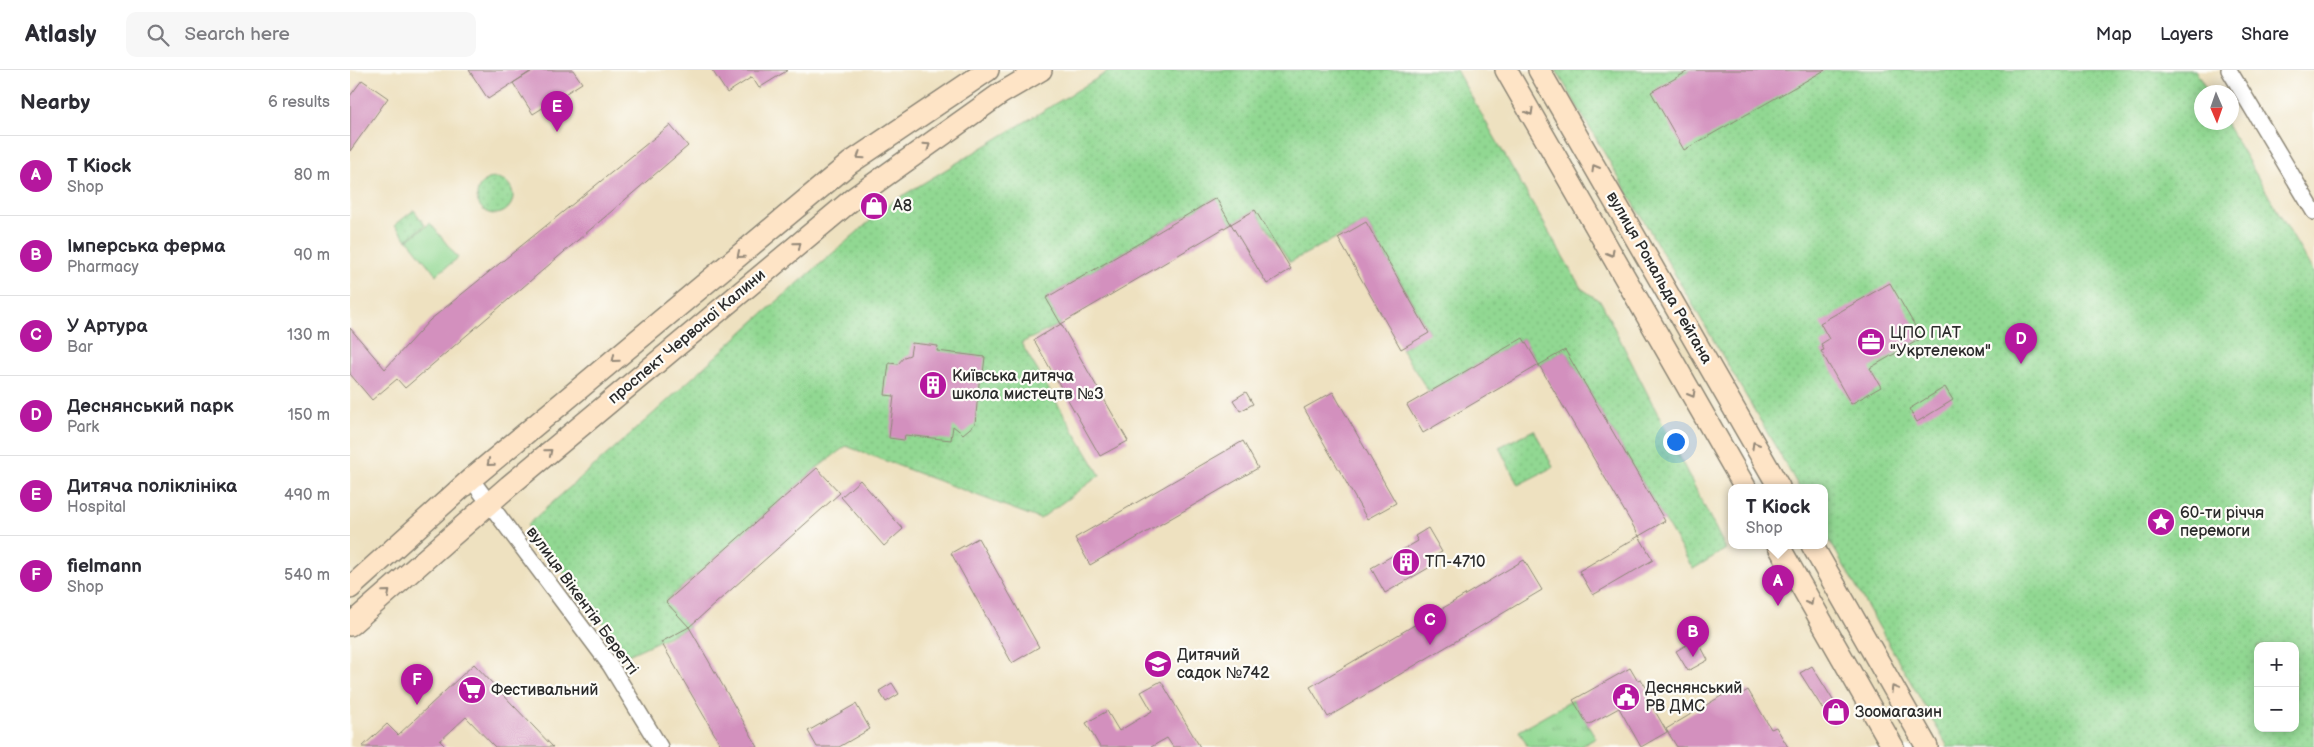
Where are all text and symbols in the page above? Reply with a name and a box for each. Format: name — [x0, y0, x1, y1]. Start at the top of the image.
search box — [126, 12, 476, 57]
text: Atlasly — [25, 20, 96, 49]
icon: search — [144, 21, 172, 49]
text: Search here — [184, 23, 290, 46]
text: Map — [2096, 24, 2132, 45]
text: Layers — [2160, 24, 2213, 45]
text: Share — [2241, 24, 2289, 45]
north arrow — [2194, 85, 2239, 130]
text: Nearby — [20, 90, 90, 115]
pin: E — [541, 91, 573, 132]
text: 6 results — [268, 93, 330, 112]
one-way arrow — [1524, 107, 1534, 116]
one-way arrow — [921, 143, 931, 152]
one-way arrow — [857, 150, 866, 159]
text: T Kiock — [67, 155, 131, 178]
one-way arrow — [1592, 164, 1602, 173]
text: A — [31, 166, 41, 185]
text: 80 m — [294, 166, 330, 185]
text: Shop — [67, 178, 104, 197]
street label: вулиця Рональда Рейгана — [1602, 188, 1716, 368]
shop icon: А8 — [859, 191, 889, 221]
place label: А8 — [892, 197, 912, 216]
text: Імперська ферма — [67, 235, 225, 258]
one-way arrow — [792, 241, 801, 250]
text: B — [30, 246, 42, 265]
text: 90 m — [294, 246, 330, 265]
one-way arrow — [1605, 248, 1615, 257]
one-way arrow — [736, 249, 745, 258]
text: Pharmacy — [67, 258, 139, 277]
street label: проспект Червоної Калини — [604, 266, 770, 408]
text: У Артура — [67, 315, 147, 338]
pin: D — [2005, 323, 2037, 364]
place label: ЦПО ПАТ "Укртелеком" — [1890, 324, 1991, 361]
text: C — [30, 326, 42, 345]
text: 130 m — [287, 326, 330, 345]
office icon: ЦПО ПАТ "Укртелеком" — [1856, 327, 1886, 357]
text: Bar — [67, 338, 93, 357]
one-way arrow — [612, 353, 621, 361]
place label: Київська дитяча школа мистецтв №3 — [952, 367, 1104, 404]
building icon: Київська дитяча школа мистецтв №3 — [918, 370, 948, 400]
one-way arrow — [1685, 389, 1695, 398]
text: Деснянський парк — [67, 395, 233, 418]
text: D — [30, 406, 42, 425]
text: 150 m — [288, 406, 330, 425]
text: Park — [67, 418, 99, 437]
your location — [1663, 429, 1689, 455]
one-way arrow — [1751, 441, 1761, 450]
one-way arrow — [543, 450, 552, 458]
one-way arrow — [487, 458, 496, 467]
text: Дитяча поліклініка — [67, 475, 237, 498]
popup — [1728, 484, 1828, 549]
text: E — [31, 486, 41, 505]
text: 490 m — [284, 486, 330, 505]
text: T Kiock — [1746, 496, 1810, 519]
text: Hospital — [67, 498, 126, 517]
place label: 60-ти річчя перемоги — [2180, 504, 2264, 541]
place icon: 60-ти річчя перемоги — [2146, 507, 2176, 537]
text: Shop — [1746, 519, 1783, 538]
street label: вулиця Вікентія Беретті — [522, 523, 642, 679]
building icon: ТП-4710 — [1391, 547, 1421, 577]
place label: ТП-4710 — [1425, 553, 1485, 572]
text: fielmann — [67, 555, 142, 578]
pin: A — [1762, 565, 1794, 606]
text: F — [31, 566, 41, 585]
text: 540 m — [284, 566, 330, 585]
text: Shop — [67, 578, 104, 597]
one-way arrow — [381, 590, 390, 599]
one-way arrow — [1804, 597, 1814, 606]
pin: C — [1414, 604, 1446, 645]
pin: B — [1677, 616, 1709, 657]
map controls — [2254, 642, 2299, 732]
button: + — [2254, 642, 2299, 687]
place label: Дитячий садок №742 — [1177, 646, 1270, 683]
school or university icon: Дитячий садок №742 — [1143, 649, 1173, 679]
pin: F — [401, 664, 433, 705]
supermarket icon: Фестивальний — [457, 675, 487, 705]
place label: Деснянський РВ ДМС — [1645, 679, 1742, 716]
place label: Фестивальний — [491, 681, 598, 700]
public building icon: Деснянський РВ ДМС — [1611, 682, 1641, 712]
one-way arrow — [1890, 686, 1900, 695]
button: − — [2254, 687, 2299, 732]
shop icon: Зоомагазин — [1821, 697, 1851, 727]
place label: Зоомагазин — [1855, 703, 1942, 722]

